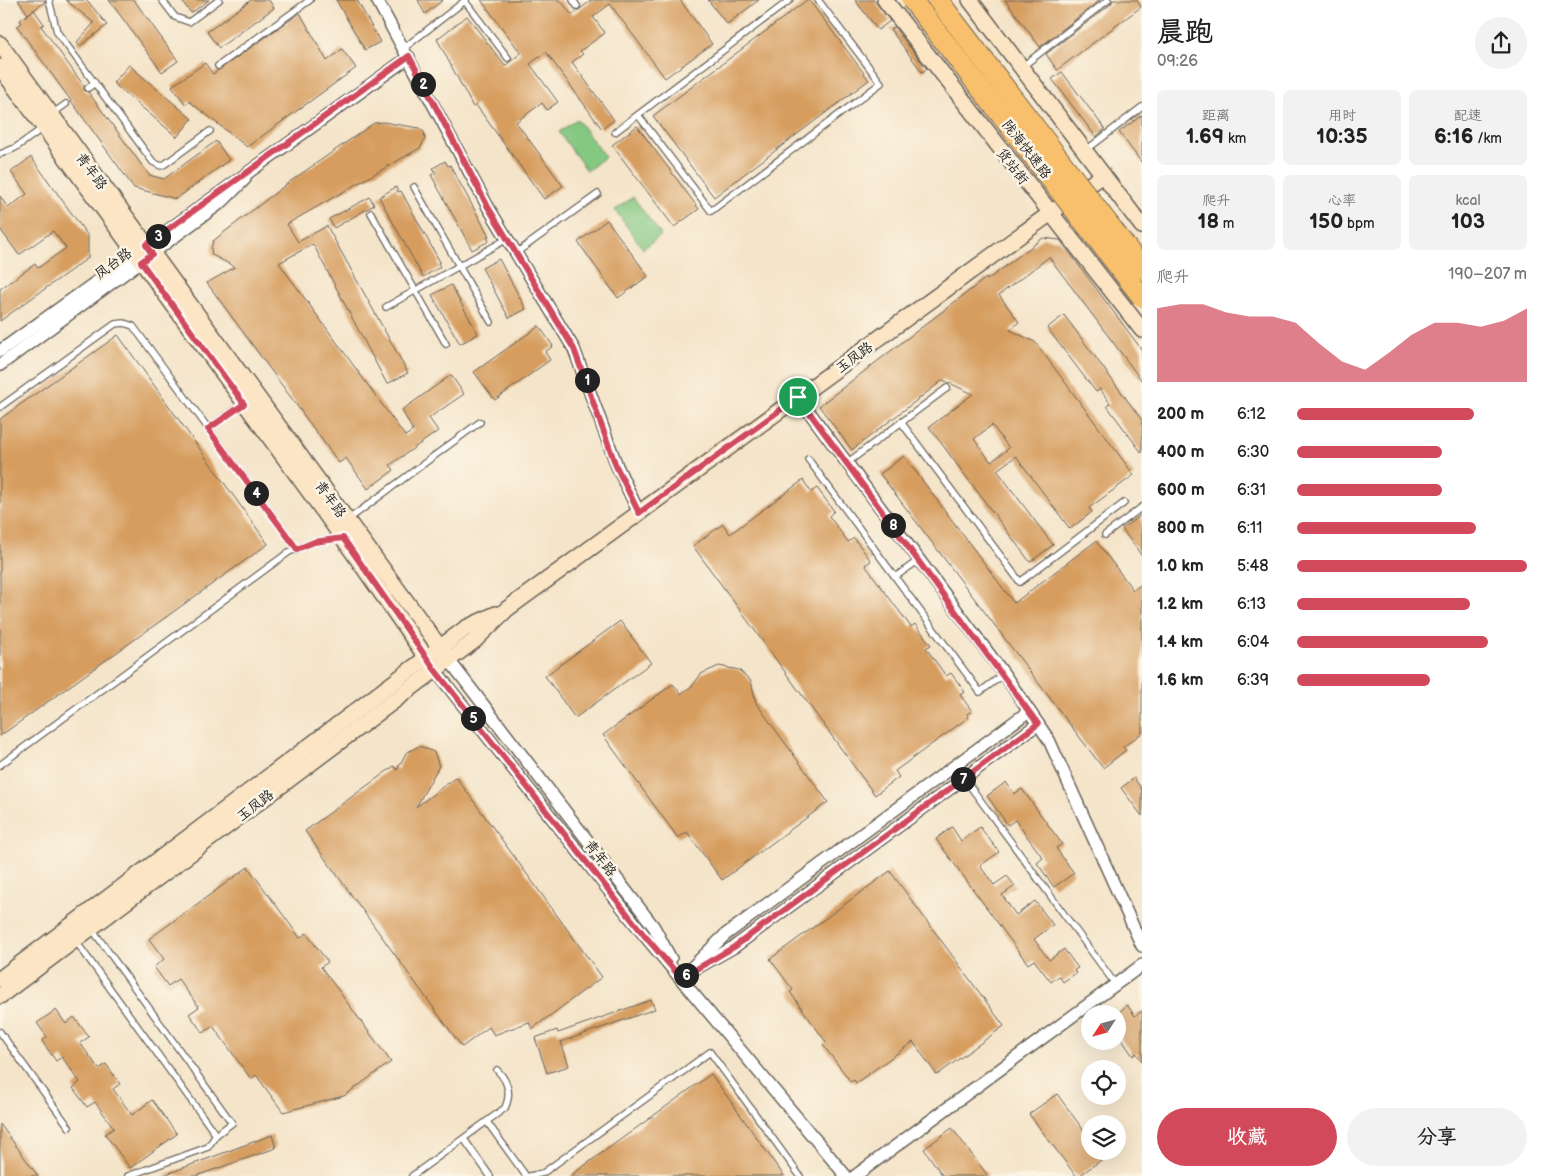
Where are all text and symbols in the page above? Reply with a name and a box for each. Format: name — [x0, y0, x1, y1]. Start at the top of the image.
text: 晨跑 — [1157, 16, 1213, 49]
button: share — [1475, 17, 1527, 69]
text: 09:26 — [1157, 52, 1198, 71]
pin: 2 — [410, 72, 436, 96]
text: 2 — [419, 76, 428, 93]
text: 距离 — [1202, 107, 1230, 124]
text: 用时 — [1328, 107, 1356, 124]
text: 配速 — [1454, 107, 1482, 124]
street label: 陇海快速路 — [998, 116, 1055, 182]
text: 1.69 — [1186, 124, 1224, 149]
text: 10:35 — [1316, 124, 1368, 149]
text: 6:16 — [1434, 124, 1473, 149]
text: km — [1224, 130, 1246, 147]
text: /km — [1473, 130, 1502, 147]
street label: 货站街 — [993, 145, 1032, 188]
street label: 青年路 — [72, 149, 111, 193]
text: 爬升 — [1202, 192, 1230, 209]
text: 心率 — [1328, 192, 1356, 209]
text: kcal — [1455, 192, 1481, 209]
text: 18 — [1198, 209, 1219, 234]
text: 150 — [1309, 209, 1343, 234]
text: 103 — [1451, 209, 1485, 234]
text: m — [1219, 215, 1234, 232]
text: bpm — [1343, 215, 1375, 232]
pin: 3 — [146, 224, 170, 248]
text: 3 — [154, 228, 163, 245]
street label: 凤台路 — [91, 244, 135, 283]
text: 190–207 m — [1448, 265, 1527, 284]
text: 爬升 — [1157, 268, 1189, 287]
street label: 玉凤路 — [832, 338, 876, 377]
pin: 1 — [574, 368, 600, 392]
text: 1 — [585, 372, 590, 389]
pin — [777, 376, 819, 418]
icon: arrive — [784, 383, 812, 411]
text: 200 m — [1157, 405, 1204, 424]
text: 6:12 — [1237, 405, 1266, 424]
text: 400 m — [1157, 443, 1204, 462]
text: 6:30 — [1237, 443, 1269, 462]
street label: 青年路 — [311, 477, 350, 521]
pin: 4 — [244, 480, 268, 506]
text: 600 m — [1157, 481, 1205, 500]
text: 6:31 — [1237, 481, 1266, 500]
text: 4 — [252, 485, 261, 502]
pin: 8 — [880, 512, 906, 538]
text: 8 — [889, 517, 898, 534]
text: 800 m — [1157, 519, 1205, 538]
text: 6:11 — [1237, 519, 1262, 538]
text: 1.0 km — [1157, 557, 1204, 576]
text: 5:48 — [1237, 557, 1269, 576]
text: 1.2 km — [1157, 595, 1203, 614]
text: 6:13 — [1237, 595, 1266, 614]
text: 1.4 km — [1157, 633, 1203, 652]
text: 6:04 — [1237, 633, 1269, 652]
text: 1.6 km — [1157, 671, 1203, 690]
text: 6:39 — [1237, 671, 1269, 690]
pin: 5 — [460, 706, 486, 730]
text: 5 — [469, 710, 478, 727]
pin: 7 — [950, 766, 976, 792]
text: 7 — [960, 771, 967, 788]
street label: 玉凤路 — [233, 786, 277, 825]
street label: 青年路 — [581, 837, 620, 880]
pin: 6 — [674, 962, 698, 988]
text: 6 — [682, 967, 691, 984]
north arrow — [1081, 1005, 1126, 1050]
map controls — [1081, 1005, 1126, 1160]
button: locate — [1081, 1060, 1126, 1105]
button: 收藏 — [1157, 1108, 1337, 1166]
button: 分享 — [1347, 1108, 1527, 1166]
button: layers — [1081, 1115, 1126, 1160]

